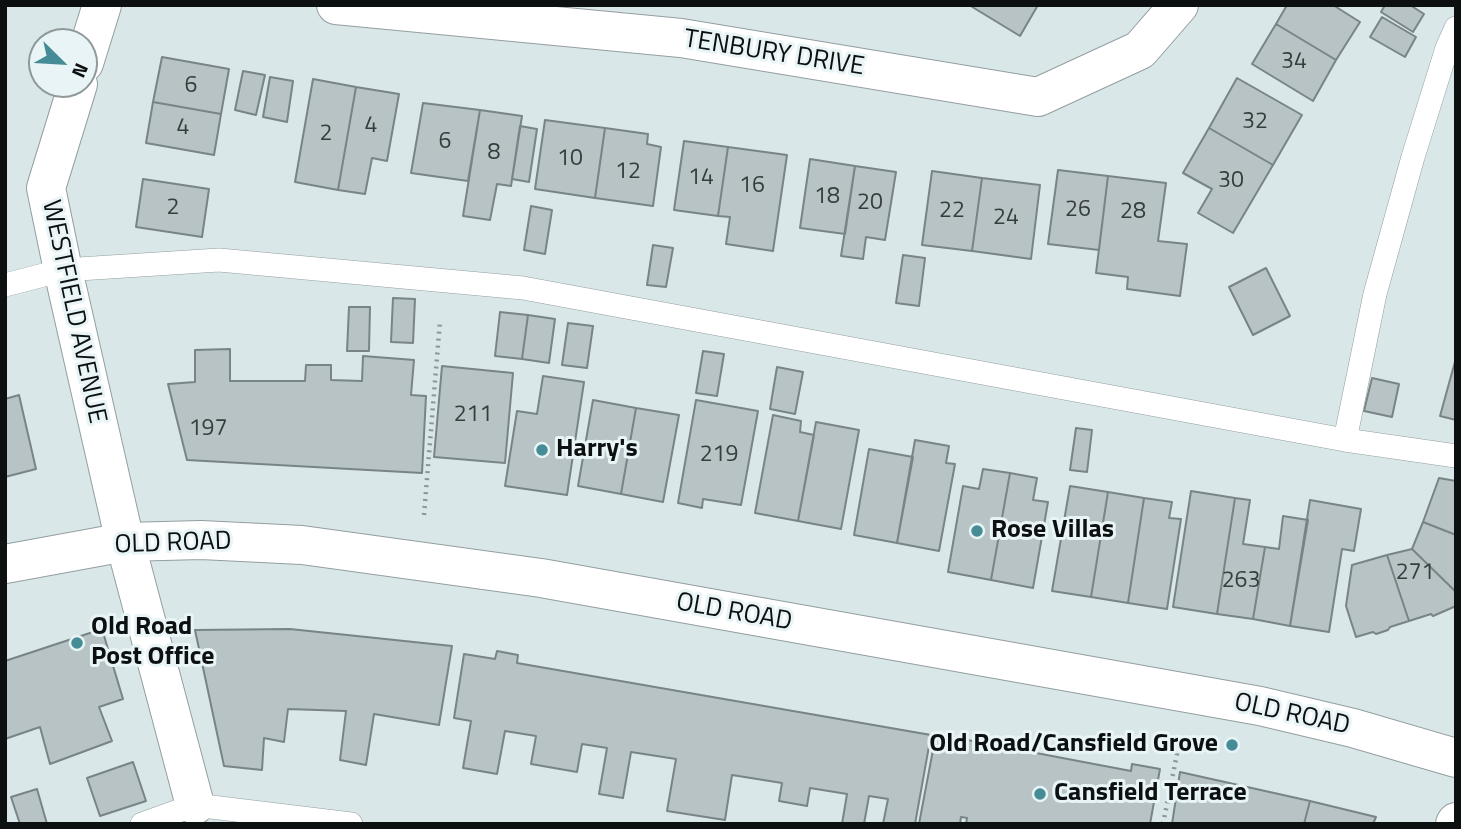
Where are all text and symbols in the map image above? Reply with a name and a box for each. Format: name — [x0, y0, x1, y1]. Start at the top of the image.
street label: TENBURY DRIVE — [682, 24, 866, 84]
north arrow — [28, 28, 98, 98]
house number: 34 — [1281, 48, 1307, 76]
text: N — [65, 59, 97, 83]
house number: 6 — [185, 72, 197, 100]
house number: 32 — [1242, 108, 1268, 136]
house number: 4 — [365, 112, 377, 140]
house number: 4 — [177, 114, 189, 142]
house number: 2 — [320, 120, 332, 148]
house number: 6 — [439, 128, 451, 156]
house number: 8 — [488, 139, 500, 167]
house number: 10 — [557, 145, 583, 173]
house number: 12 — [615, 158, 641, 186]
house number: 14 — [688, 164, 714, 192]
house number: 30 — [1218, 167, 1244, 195]
house number: 16 — [739, 172, 765, 200]
house number: 18 — [814, 183, 840, 211]
house number: 20 — [857, 189, 883, 217]
house number: 2 — [167, 194, 179, 222]
house number: 26 — [1065, 196, 1091, 224]
house number: 22 — [939, 197, 965, 225]
street label: WESTFIELD AVENUE — [34, 198, 112, 426]
house number: 28 — [1120, 198, 1146, 226]
house number: 24 — [993, 204, 1019, 232]
house number: 211 — [454, 401, 492, 429]
house number: 197 — [189, 415, 227, 443]
place label: Harry's — [556, 434, 638, 466]
house number: 219 — [700, 441, 738, 469]
marker: Harry's — [534, 442, 550, 458]
place label: Rose Villas — [991, 515, 1114, 547]
marker: Rose Villas — [969, 523, 985, 539]
street label: OLD ROAD — [114, 526, 232, 562]
house number: 271 — [1396, 559, 1434, 587]
house number: 263 — [1222, 567, 1260, 595]
street label: OLD ROAD — [674, 587, 794, 639]
place label: Old Road Post Office — [91, 612, 215, 674]
marker: Old Road Post Office — [69, 635, 85, 651]
street label: OLD ROAD — [1231, 688, 1353, 742]
place label: Old Road/Cansfield Grove — [929, 729, 1218, 761]
marker: Old Road/Cansfield Grove — [1224, 737, 1240, 753]
place label: Cansfield Terrace — [1054, 778, 1247, 810]
marker: Cansfield Terrace — [1032, 786, 1048, 802]

